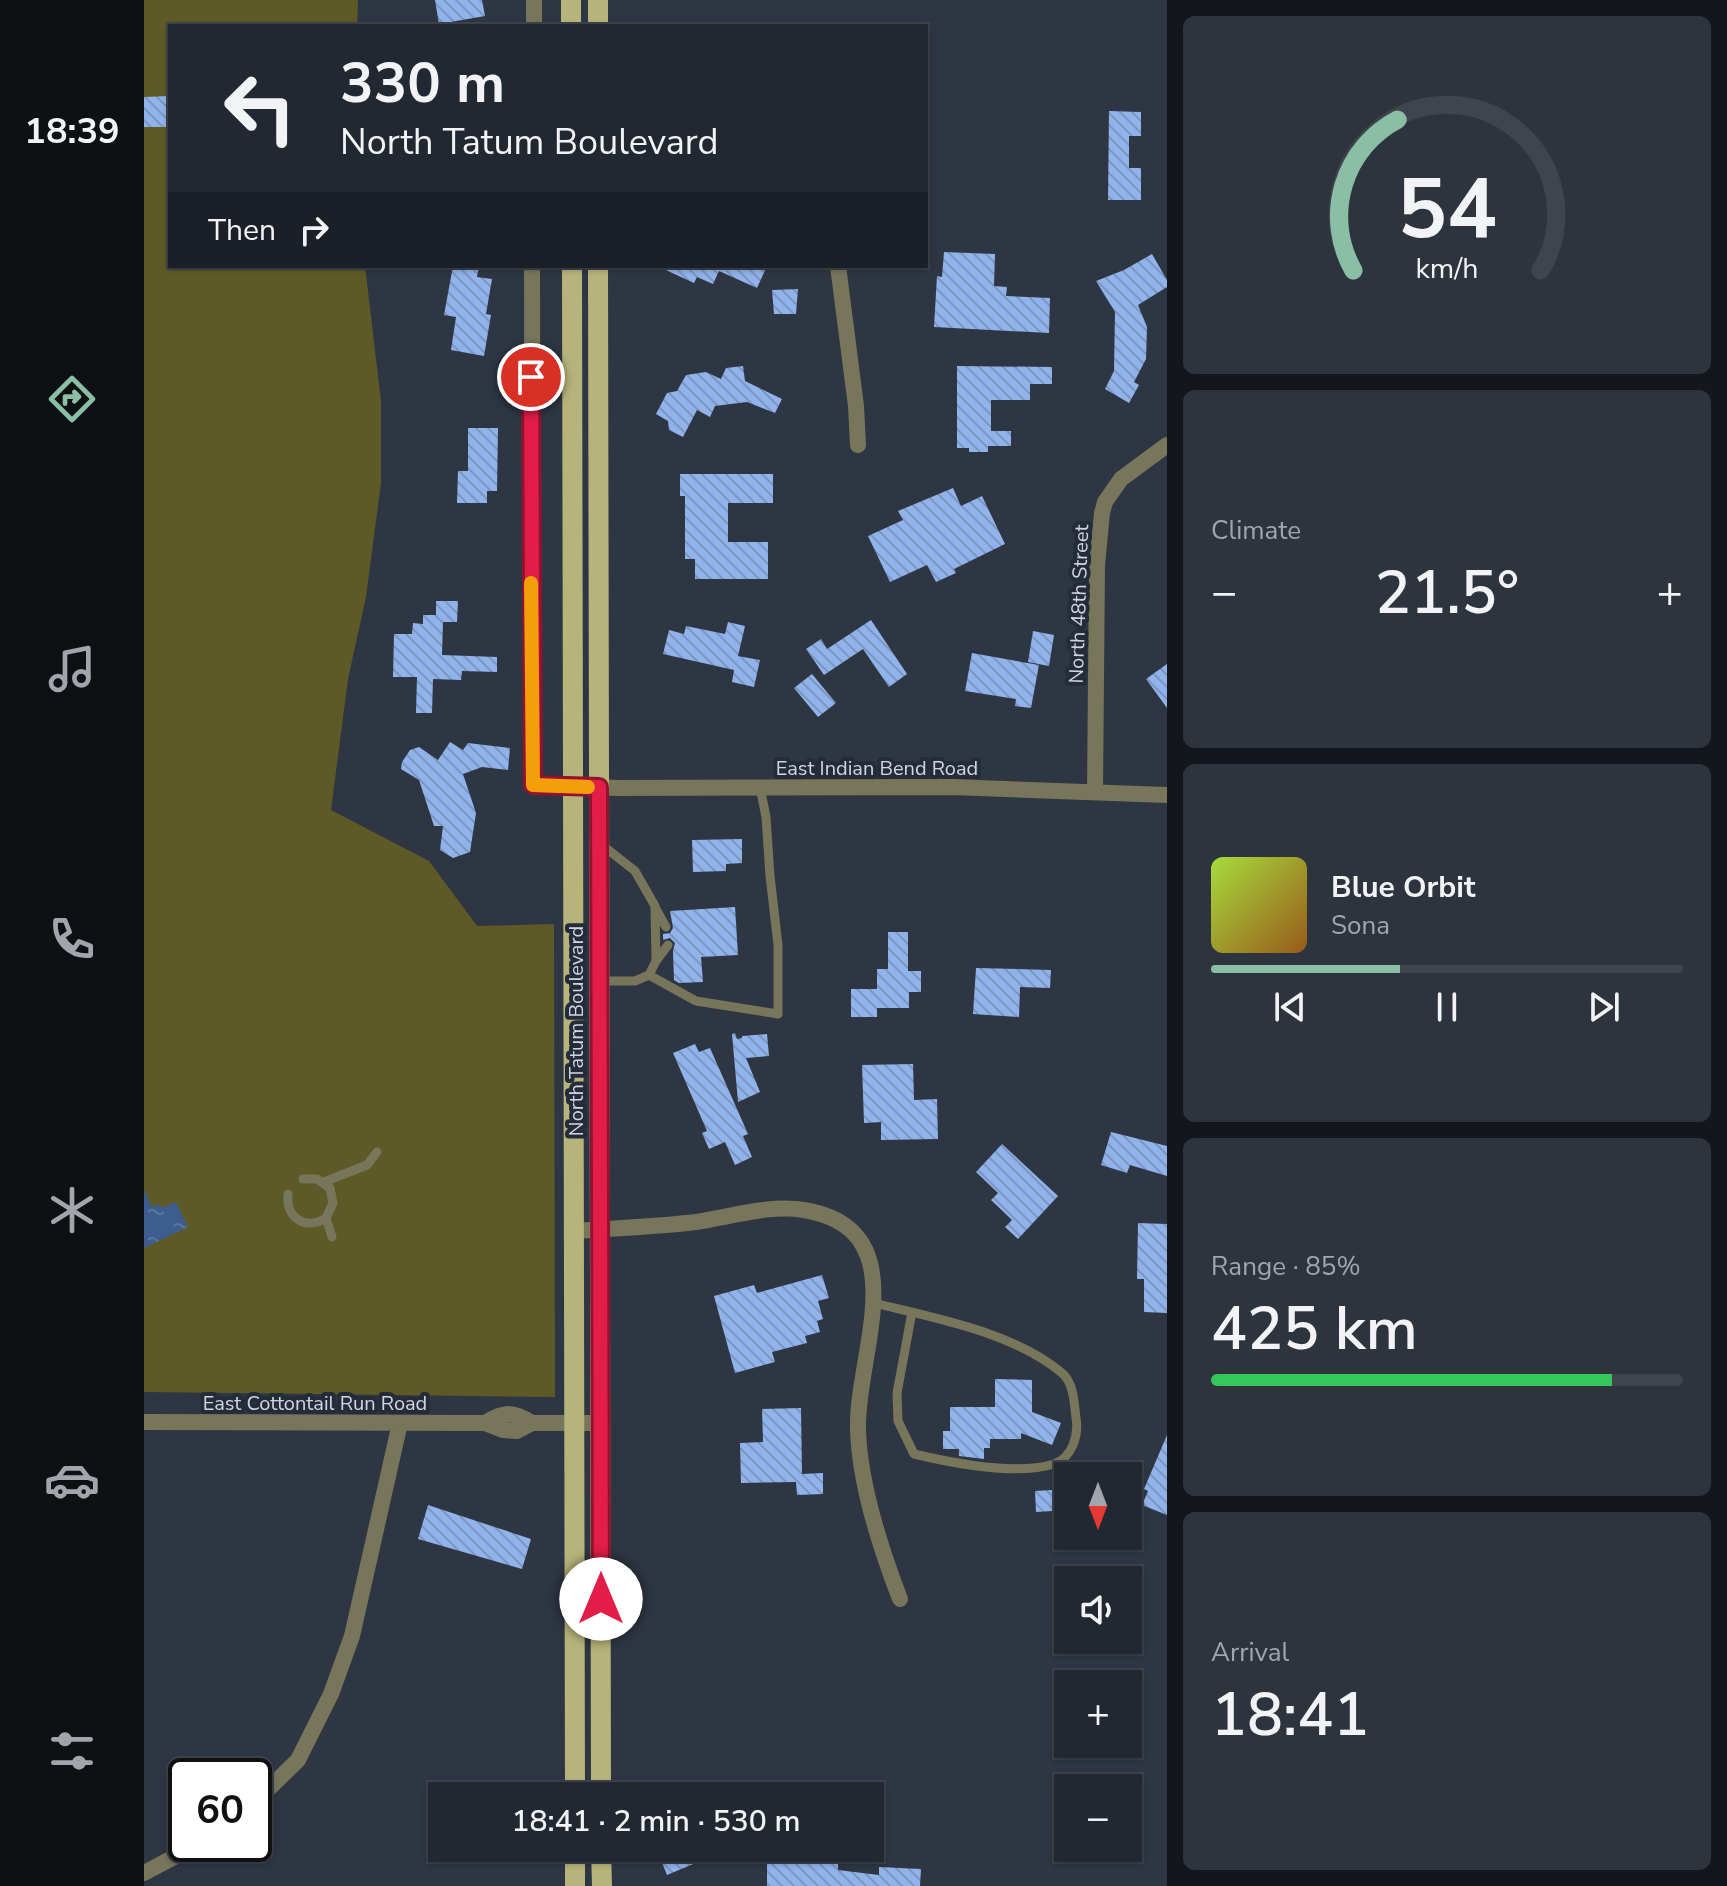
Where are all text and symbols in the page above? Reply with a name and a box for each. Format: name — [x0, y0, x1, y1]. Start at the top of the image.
text: 330 m — [340, 45, 505, 122]
icon: left — [208, 56, 312, 160]
text: 18:39 — [24, 107, 120, 156]
text: North Tatum Boulevard — [340, 118, 719, 167]
text: 54 — [1397, 153, 1497, 266]
icon: right — [292, 208, 336, 252]
text: Then — [208, 210, 276, 251]
text: km/h — [1416, 249, 1478, 288]
pin — [497, 343, 565, 411]
icon: arrive — [509, 355, 553, 399]
icon: directions — [44, 371, 100, 427]
text: Climate — [1211, 513, 1301, 548]
street label: North 48th Street — [1063, 523, 1095, 684]
text: 21.5° — [1375, 552, 1519, 634]
text: − — [1211, 563, 1237, 623]
text: + — [1657, 563, 1683, 623]
icon: music — [44, 641, 100, 697]
street label: East Indian Bend Road — [776, 755, 978, 782]
text: Blue Orbit — [1331, 867, 1475, 908]
text: Sona — [1331, 908, 1390, 943]
icon: phone — [44, 911, 100, 967]
street label: North Tatum Boulevard — [563, 926, 590, 1136]
icon: previous — [1268, 985, 1312, 1029]
icon: pause — [1425, 985, 1469, 1029]
icon: next — [1582, 985, 1626, 1029]
icon: climate — [44, 1182, 100, 1238]
text: Range · 85% — [1211, 1249, 1361, 1284]
text: 425 km — [1211, 1288, 1418, 1370]
street label: East Cottontail Run Road — [203, 1390, 427, 1417]
icon: car — [44, 1452, 100, 1508]
north arrow — [1054, 1462, 1142, 1550]
map controls — [1054, 1462, 1142, 1862]
position arrow — [559, 1557, 643, 1641]
button: sound — [1054, 1566, 1142, 1654]
text: Arrival — [1211, 1635, 1289, 1670]
button: + — [1054, 1670, 1142, 1758]
text: 18:41 — [1211, 1674, 1369, 1756]
icon: filters — [44, 1723, 100, 1779]
speed limit sign: 60 — [168, 1758, 272, 1862]
button: − — [1054, 1774, 1142, 1862]
text: 18:41 · 2 min · 530 m — [511, 1801, 801, 1842]

